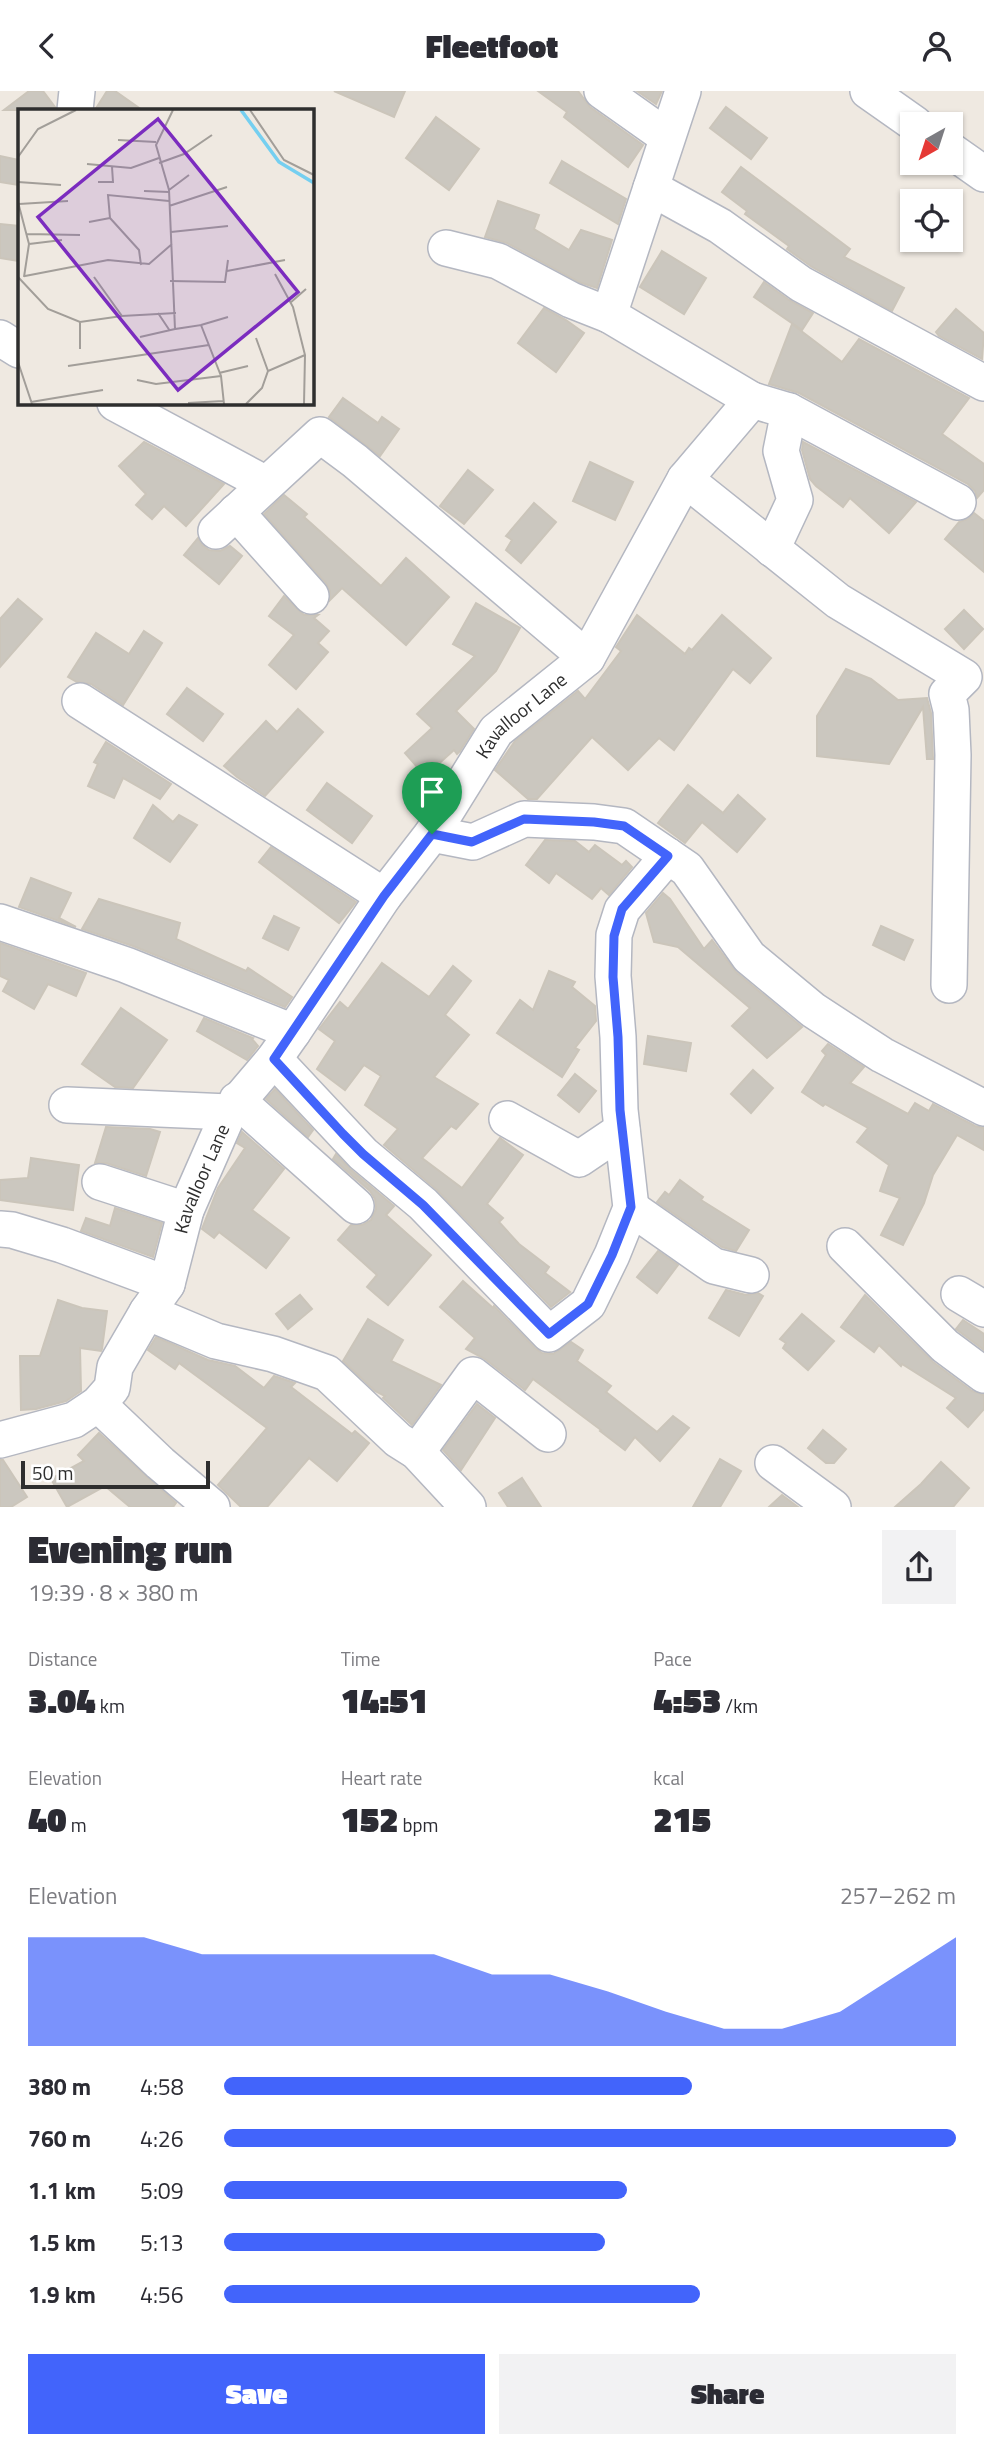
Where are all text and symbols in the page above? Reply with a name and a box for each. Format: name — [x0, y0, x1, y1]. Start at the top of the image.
text: Fleetfoot — [426, 22, 558, 70]
icon: back — [28, 27, 66, 65]
icon: person — [918, 27, 956, 65]
inset map — [18, 109, 313, 404]
north arrow — [900, 112, 962, 175]
map controls — [900, 112, 963, 252]
button: locate — [900, 189, 963, 252]
street label: Kavalloor Lane — [468, 665, 573, 764]
pin — [402, 762, 462, 834]
icon: arrive — [413, 773, 451, 811]
street label: Kavalloor Lane — [166, 1119, 236, 1237]
scale bar — [21, 1457, 210, 1489]
text: 50 m — [32, 1458, 73, 1487]
text: Evening run — [28, 1520, 232, 1578]
button: share — [882, 1530, 956, 1604]
text: 19:39 · 8 × 380 m — [28, 1575, 198, 1610]
text: Distance — [28, 1644, 97, 1673]
text: Time — [341, 1644, 380, 1673]
text: Pace — [653, 1644, 692, 1673]
text: 3.04 — [28, 1673, 96, 1727]
text: 14:51 — [341, 1673, 428, 1727]
text: 4:53 — [653, 1673, 721, 1727]
text: km — [96, 1691, 125, 1720]
text: /km — [721, 1691, 758, 1720]
text: Elevation — [28, 1763, 102, 1792]
text: Heart rate — [341, 1763, 422, 1792]
text: kcal — [653, 1763, 684, 1792]
text: 40 — [28, 1792, 67, 1846]
text: 152 — [341, 1792, 398, 1846]
text: 215 — [653, 1792, 711, 1846]
text: m — [67, 1810, 87, 1839]
text: bpm — [398, 1810, 439, 1839]
text: Elevation — [28, 1878, 117, 1913]
text: 257–262 m — [840, 1878, 956, 1913]
text: 380 m — [28, 2069, 91, 2104]
text: 4:58 — [140, 2069, 184, 2104]
text: 760 m — [28, 2121, 91, 2156]
text: 4:26 — [140, 2121, 184, 2156]
text: 1.1 km — [28, 2173, 96, 2208]
text: 5:09 — [140, 2173, 184, 2208]
text: 1.5 km — [28, 2225, 96, 2260]
text: 5:13 — [140, 2225, 184, 2260]
text: 1.9 km — [28, 2277, 96, 2312]
text: 4:56 — [140, 2277, 184, 2312]
button: Save — [28, 2354, 485, 2434]
button: Share — [499, 2354, 956, 2434]

